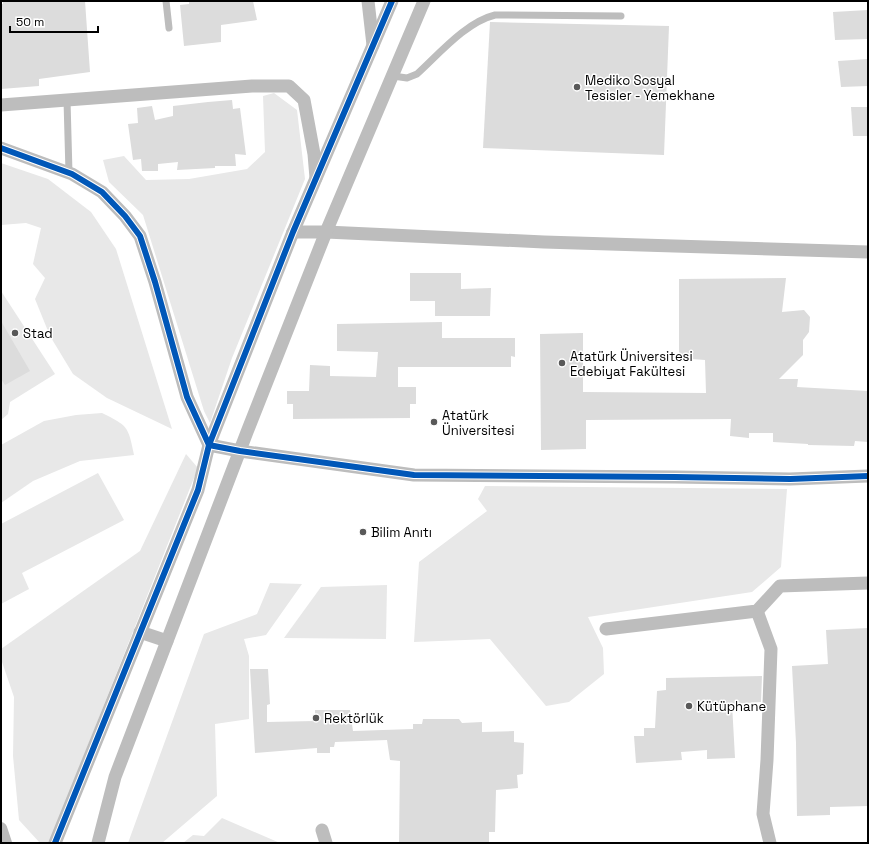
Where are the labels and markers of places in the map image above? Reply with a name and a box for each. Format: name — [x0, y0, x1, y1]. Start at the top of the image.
place label: Mediko Sosyal Tesisler - Yemekhane — [585, 72, 715, 104]
marker: Mediko Sosyal Tesisler - Yemekhane — [572, 82, 582, 92]
place label: Stad — [23, 325, 53, 342]
marker: Stad — [10, 328, 20, 338]
place label: Atatürk Üniversitesi Edebiyat Fakültesi — [570, 348, 693, 380]
marker: Atatürk Üniversitesi Edebiyat Fakültesi — [557, 358, 567, 368]
place label: Atatürk Üniversitesi — [442, 407, 515, 439]
marker: Atatürk Üniversitesi — [429, 417, 439, 427]
place label: Bilim Anıtı — [371, 524, 432, 541]
marker: Bilim Anıtı — [358, 527, 368, 537]
place label: Kütüphane — [697, 698, 766, 715]
marker: Kütüphane — [684, 701, 694, 711]
place label: Rektörlük — [324, 710, 384, 727]
marker: Rektörlük — [311, 713, 321, 723]

